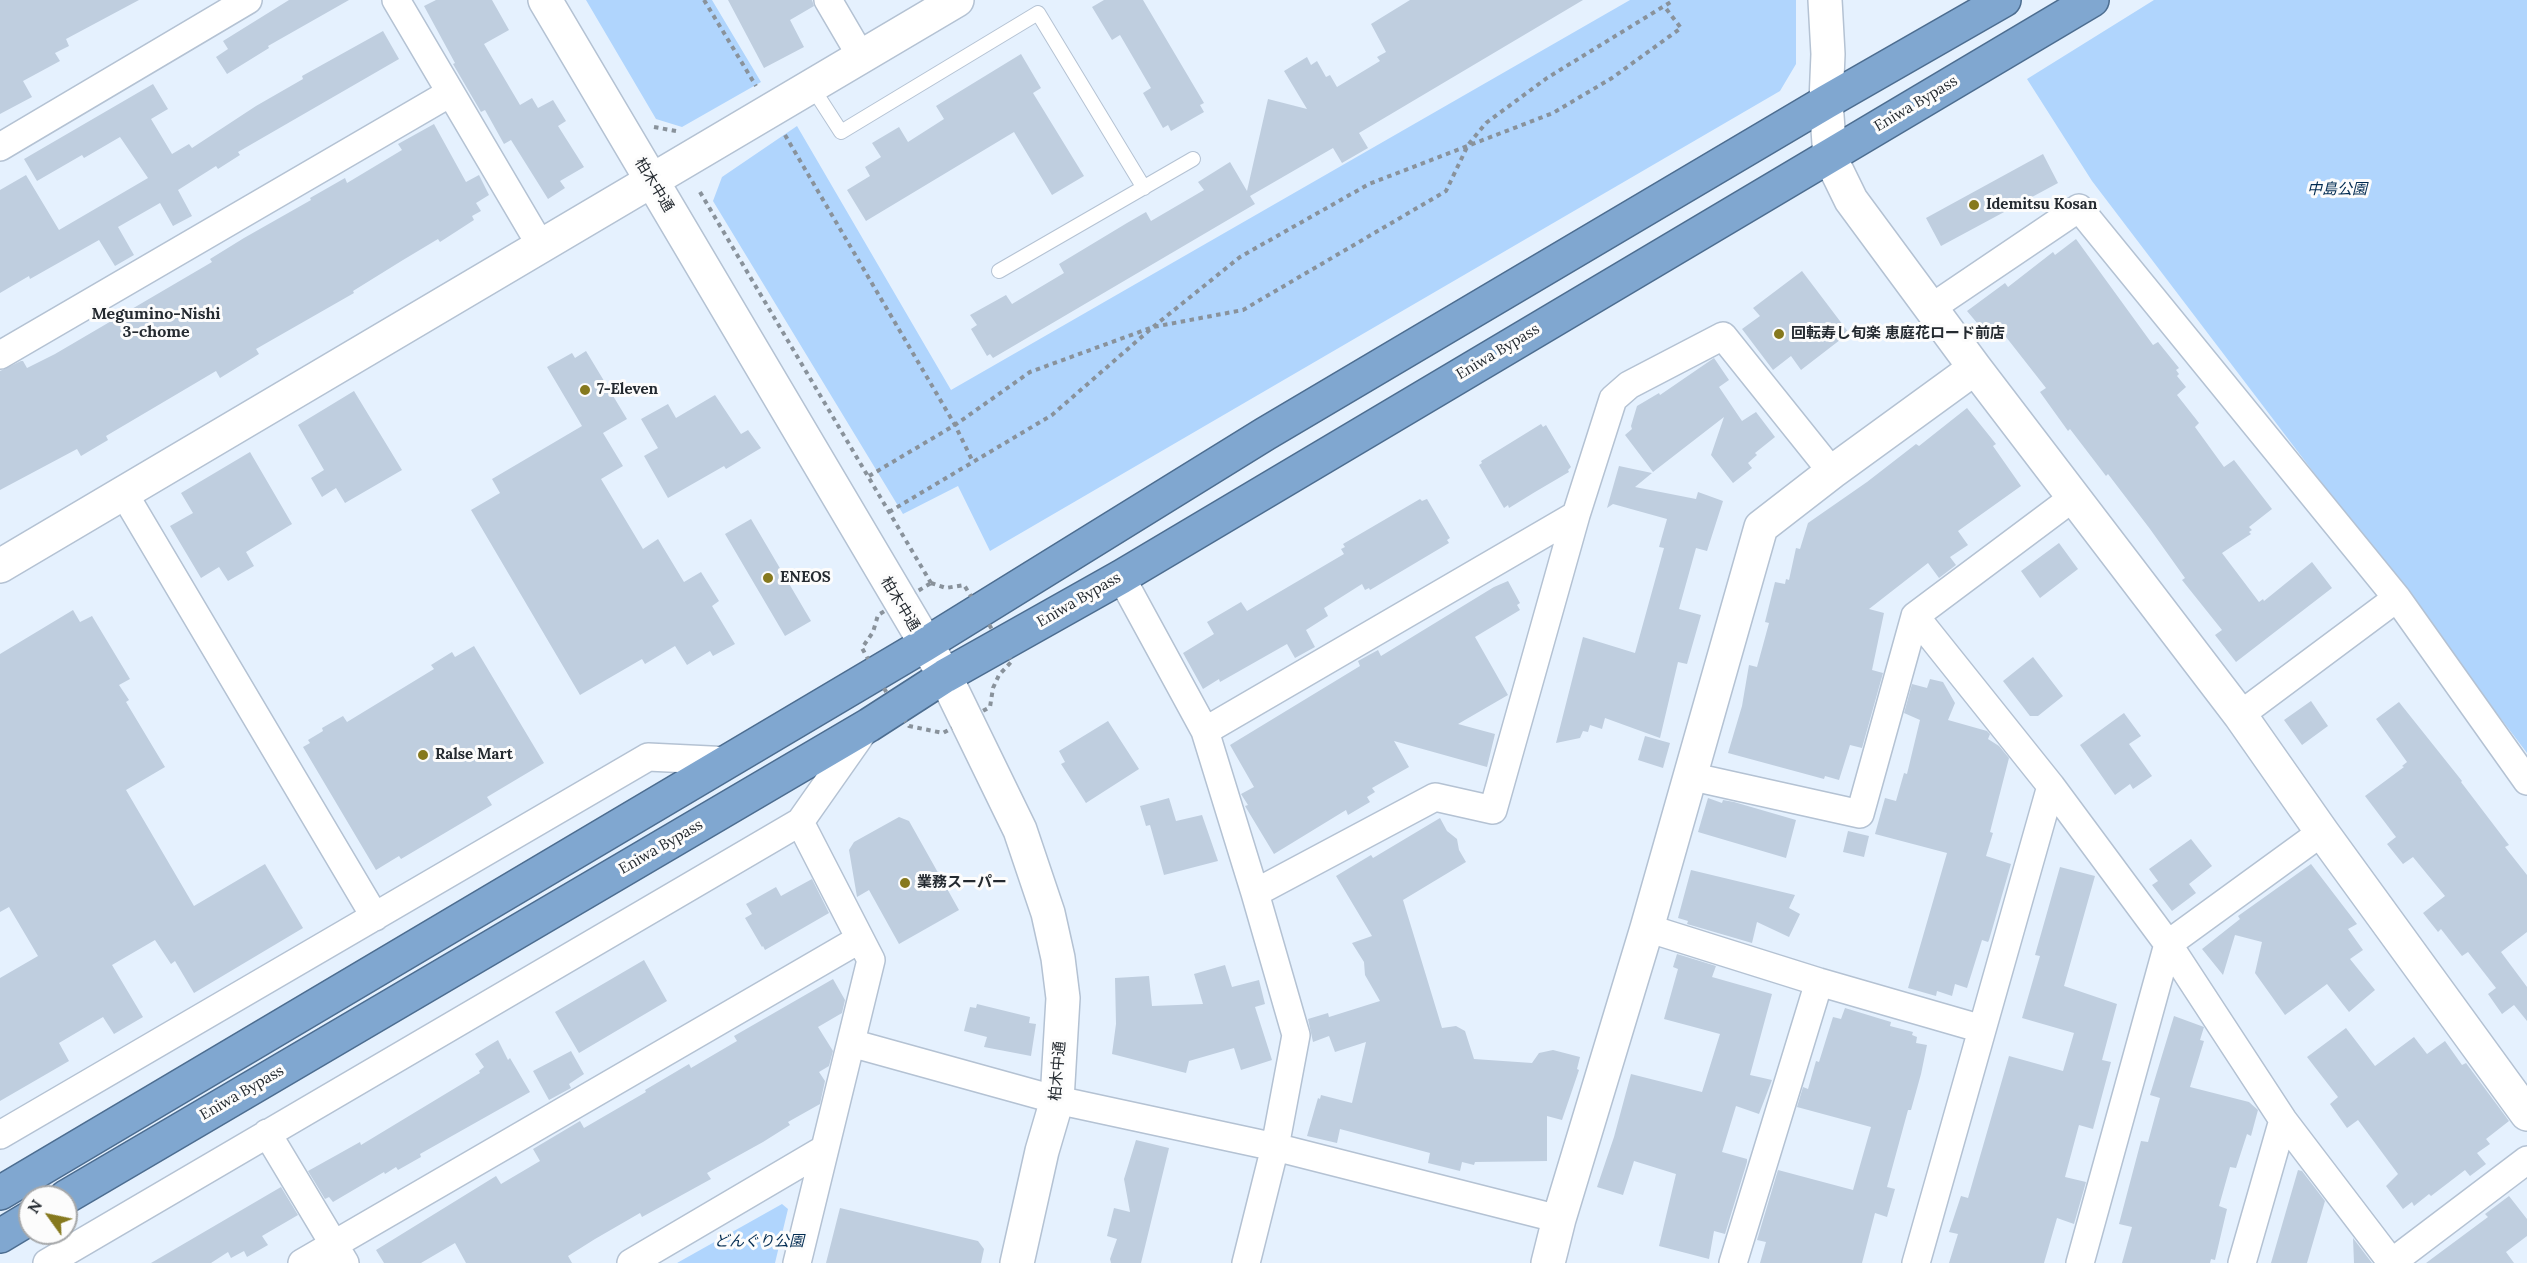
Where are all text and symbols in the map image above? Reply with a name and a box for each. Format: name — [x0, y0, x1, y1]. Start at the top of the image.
street label: Eniwa Bypass — [1871, 72, 1961, 136]
street label: 柏木中通 — [631, 155, 677, 215]
park label: 中島公園 — [2307, 181, 2367, 199]
place label: Idemitsu Kosan — [1986, 196, 2097, 214]
marker: Idemitsu Kosan — [1967, 198, 1981, 212]
district label: Megumino-Nishi 3-chome — [91, 304, 221, 342]
street label: Eniwa Bypass — [1453, 320, 1543, 384]
place label: 回転寿し旬楽 恵庭花ロード前店 — [1791, 325, 2005, 343]
marker: 回転寿し旬楽 恵庭花ロード前店 — [1772, 327, 1786, 341]
place label: 7-Eleven — [597, 381, 658, 399]
marker: 7-Eleven — [578, 383, 592, 397]
place label: ENEOS — [780, 569, 831, 587]
street label: Eniwa Bypass — [1034, 569, 1124, 631]
marker: ENEOS — [761, 571, 775, 585]
street label: 柏木中通 — [877, 574, 923, 634]
place label: Ralse Mart — [435, 746, 513, 764]
marker: Ralse Mart — [416, 748, 430, 762]
street label: Eniwa Bypass — [616, 816, 706, 878]
place label: 業務スーパー — [917, 874, 1007, 892]
marker: 業務スーパー — [898, 876, 912, 890]
street label: 柏木中通 — [1046, 1040, 1070, 1102]
street label: Eniwa Bypass — [197, 1062, 287, 1124]
north arrow — [18, 1185, 78, 1245]
text: N — [23, 1196, 46, 1217]
park label: どんぐり公園 — [714, 1233, 804, 1251]

